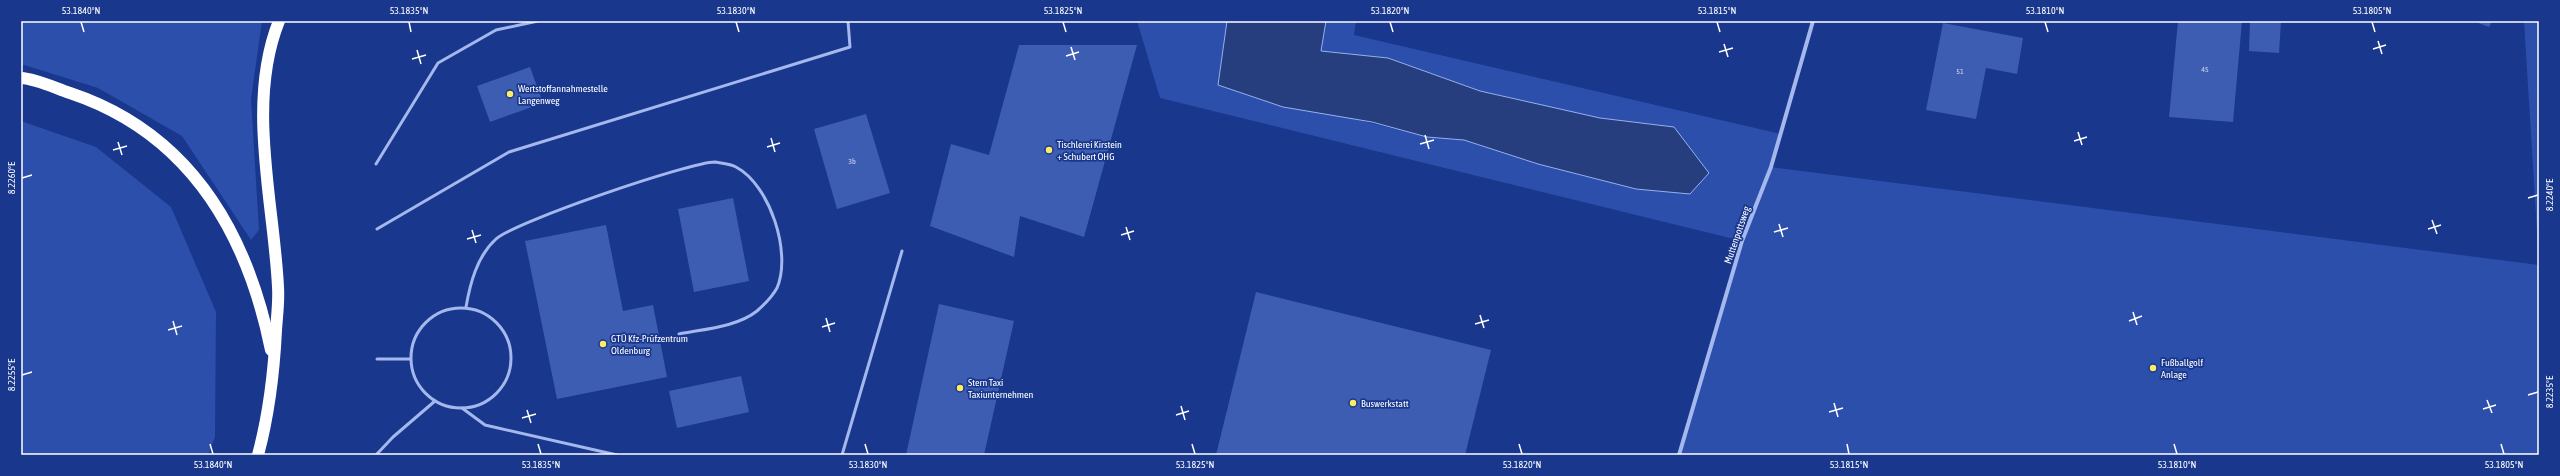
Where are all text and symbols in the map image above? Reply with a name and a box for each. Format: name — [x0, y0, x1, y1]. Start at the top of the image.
text: 53.1840°N — [62, 5, 100, 16]
text: 53.1835°N — [390, 5, 428, 16]
text: 53.1830°N — [717, 5, 755, 16]
text: 53.1825°N — [1044, 5, 1082, 16]
text: 53.1820°N — [1371, 5, 1409, 16]
text: 53.1815°N — [1698, 5, 1736, 16]
text: 53.1810°N — [2026, 5, 2064, 16]
text: 53.1805°N — [2353, 5, 2391, 16]
house number: 45 — [2201, 65, 2209, 74]
house number: 51 — [1956, 67, 1964, 76]
place label: Wertstoffannahmestelle Langenweg — [518, 83, 608, 106]
marker: Wertstoffannahmestelle Langenweg — [505, 89, 515, 99]
place label: Tischlerei Kirstein + Schubert OHG — [1057, 139, 1122, 162]
marker: Tischlerei Kirstein + Schubert OHG — [1044, 145, 1054, 155]
house number: 3b — [848, 157, 856, 166]
text: 8.2260°E — [6, 161, 17, 194]
text: 8.2240°E — [2544, 178, 2555, 211]
street label: Muttenpottsweg — [1722, 204, 1752, 265]
place label: GTÜ Kfz-Prüfzentrum Oldenburg — [611, 333, 688, 356]
marker: GTÜ Kfz-Prüfzentrum Oldenburg — [598, 339, 608, 349]
place label: Fußballgolf Anlage — [2161, 357, 2203, 380]
text: 8.2255°E — [6, 358, 17, 391]
marker: Fußballgolf Anlage — [2148, 363, 2158, 373]
text: 8.2235°E — [2544, 375, 2555, 408]
place label: Stern Taxi Taxiunternehmen — [968, 377, 1034, 400]
marker: Stern Taxi Taxiunternehmen — [955, 383, 965, 393]
marker: Buswerkstatt — [1348, 398, 1358, 408]
place label: Buswerkstatt — [1361, 398, 1409, 409]
text: 53.1840°N — [194, 459, 232, 470]
text: 53.1835°N — [522, 459, 560, 470]
text: 53.1830°N — [849, 459, 887, 470]
text: 53.1825°N — [1176, 459, 1214, 470]
text: 53.1820°N — [1503, 459, 1541, 470]
text: 53.1815°N — [1830, 459, 1868, 470]
text: 53.1810°N — [2158, 459, 2196, 470]
text: 53.1805°N — [2485, 459, 2523, 470]

